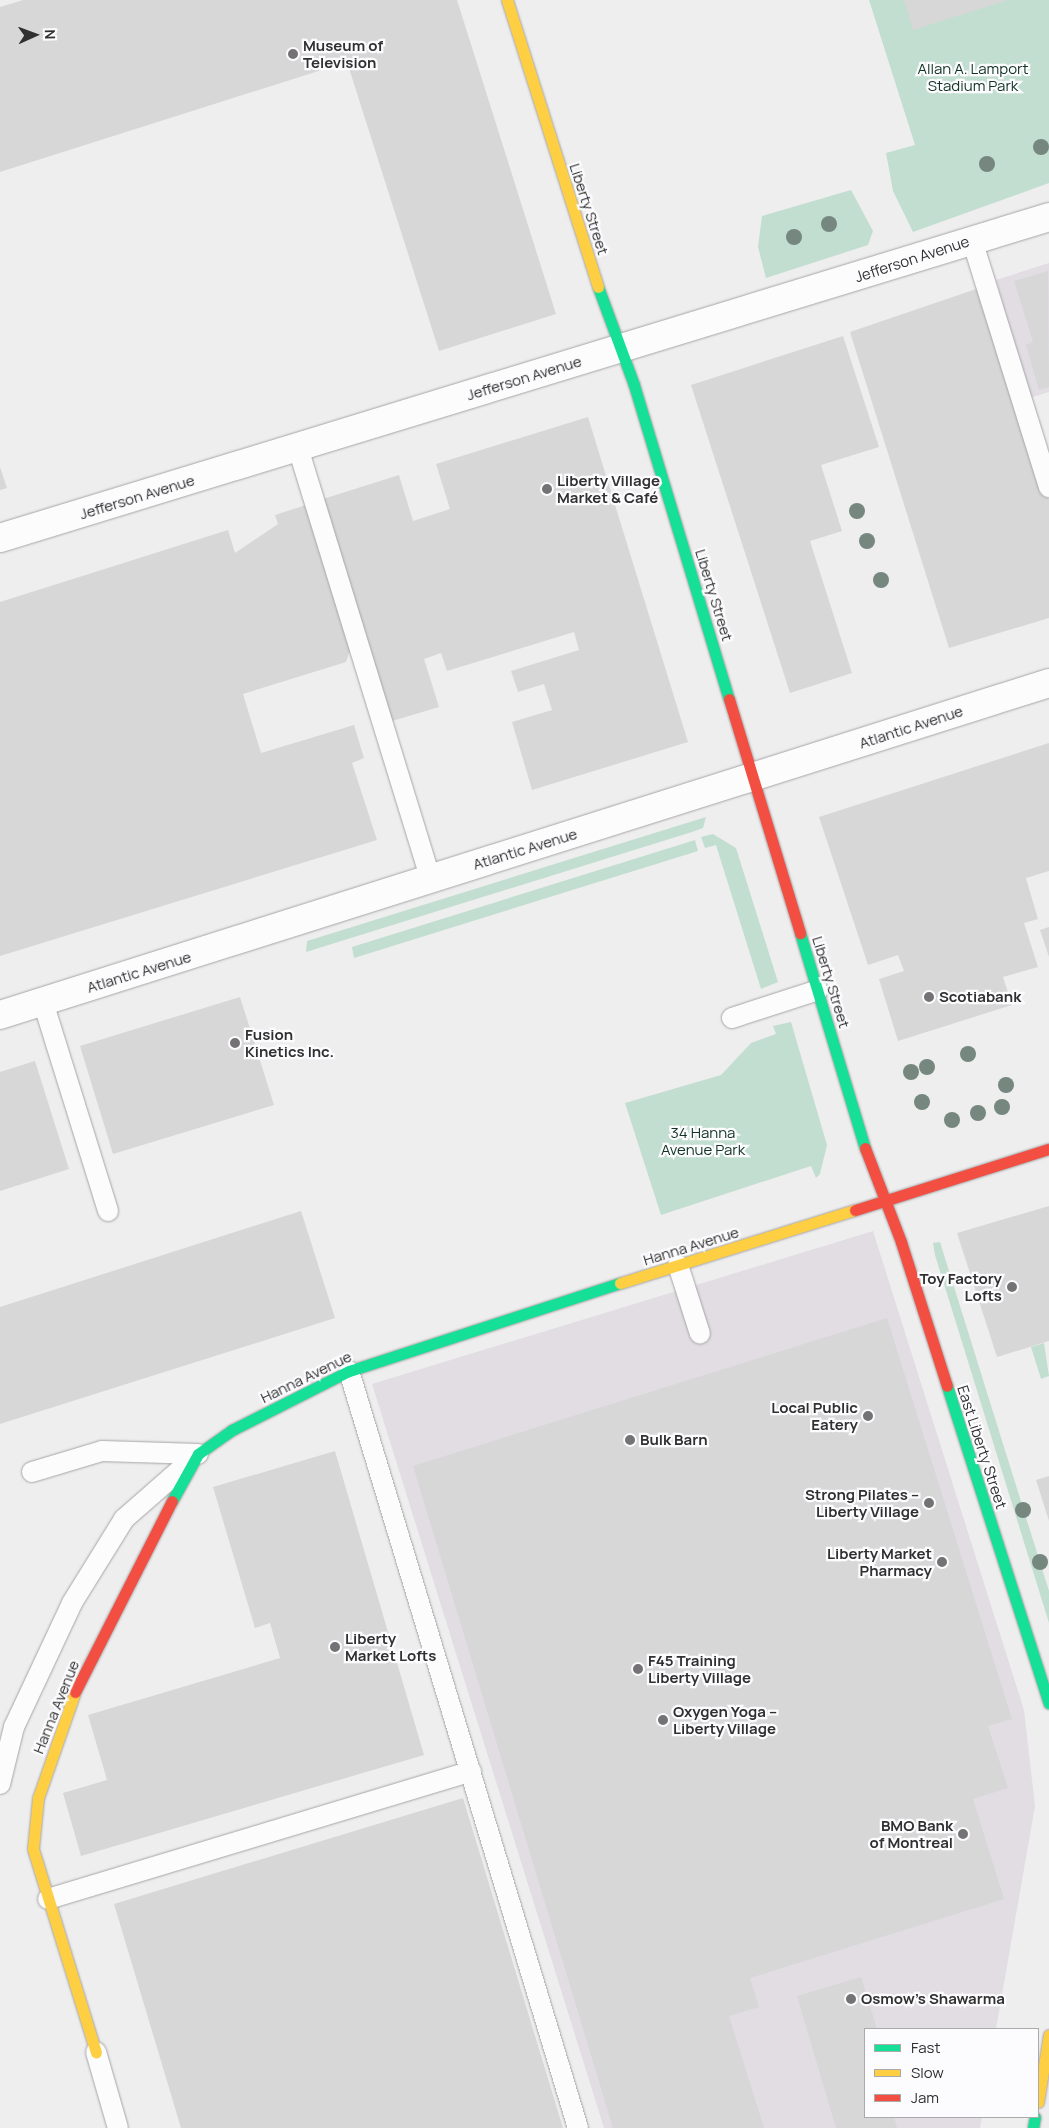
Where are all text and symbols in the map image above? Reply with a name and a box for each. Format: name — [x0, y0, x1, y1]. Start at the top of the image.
north arrow — [10, 10, 60, 60]
text: N — [41, 29, 60, 40]
place label: Museum of Television — [303, 36, 383, 71]
marker: Museum of Television — [287, 48, 299, 60]
park label: Allan A. Lamport Stadium Park — [918, 59, 1028, 94]
street label: Liberty Street — [566, 161, 612, 257]
street label: Jefferson Avenue — [853, 232, 971, 286]
street label: Jefferson Avenue — [464, 352, 584, 404]
street label: Jefferson Avenue — [77, 471, 197, 523]
place label: Liberty Village Market & Café — [557, 471, 660, 506]
marker: Liberty Village Market & Café — [541, 483, 553, 495]
street label: Liberty Street — [692, 547, 736, 643]
street label: Atlantic Avenue — [857, 702, 965, 752]
street label: Atlantic Avenue — [471, 825, 579, 873]
street label: Liberty Street — [809, 934, 853, 1030]
street label: Atlantic Avenue — [85, 948, 193, 996]
place label: Scotiabank — [939, 988, 1021, 1006]
marker: Scotiabank — [923, 991, 935, 1003]
place label: Fusion Kinetics Inc. — [245, 1025, 334, 1060]
marker: Fusion Kinetics Inc. — [229, 1037, 241, 1049]
park label: 34 Hanna Avenue Park — [661, 1123, 745, 1158]
street label: Hanna Avenue — [641, 1223, 741, 1269]
place label: Toy Factory Lofts — [919, 1269, 1002, 1304]
marker: Toy Factory Lofts — [1006, 1281, 1018, 1293]
street label: Hanna Avenue — [258, 1347, 354, 1407]
street label: East Liberty Street — [954, 1383, 1010, 1511]
place label: Local Public Eatery — [771, 1398, 858, 1433]
marker: Local Public Eatery — [862, 1410, 874, 1422]
place label: Bulk Barn — [640, 1431, 708, 1449]
marker: Bulk Barn — [624, 1434, 636, 1446]
place label: Strong Pilates – Liberty Village — [805, 1485, 919, 1520]
marker: Strong Pilates – Liberty Village — [923, 1497, 935, 1509]
place label: Liberty Market Pharmacy — [827, 1544, 932, 1579]
marker: Liberty Market Pharmacy — [936, 1556, 948, 1568]
place label: Liberty Market Lofts — [345, 1629, 436, 1664]
marker: Liberty Market Lofts — [329, 1641, 341, 1653]
place label: F45 Training Liberty Village — [648, 1651, 751, 1686]
street label: Hanna Avenue — [29, 1658, 83, 1756]
marker: F45 Training Liberty Village — [632, 1663, 644, 1675]
place label: Oxygen Yoga – Liberty Village — [673, 1702, 777, 1737]
marker: Oxygen Yoga – Liberty Village — [657, 1714, 669, 1726]
place label: BMO Bank of Montreal — [870, 1816, 953, 1851]
marker: BMO Bank of Montreal — [957, 1828, 969, 1840]
place label: Osmow’s Shawarma — [861, 1990, 1005, 2008]
marker: Osmow’s Shawarma — [845, 1993, 857, 2005]
legend — [864, 2028, 1039, 2118]
text: Fast — [911, 2037, 940, 2058]
text: Slow — [911, 2062, 944, 2083]
text: Jam — [911, 2087, 939, 2108]

